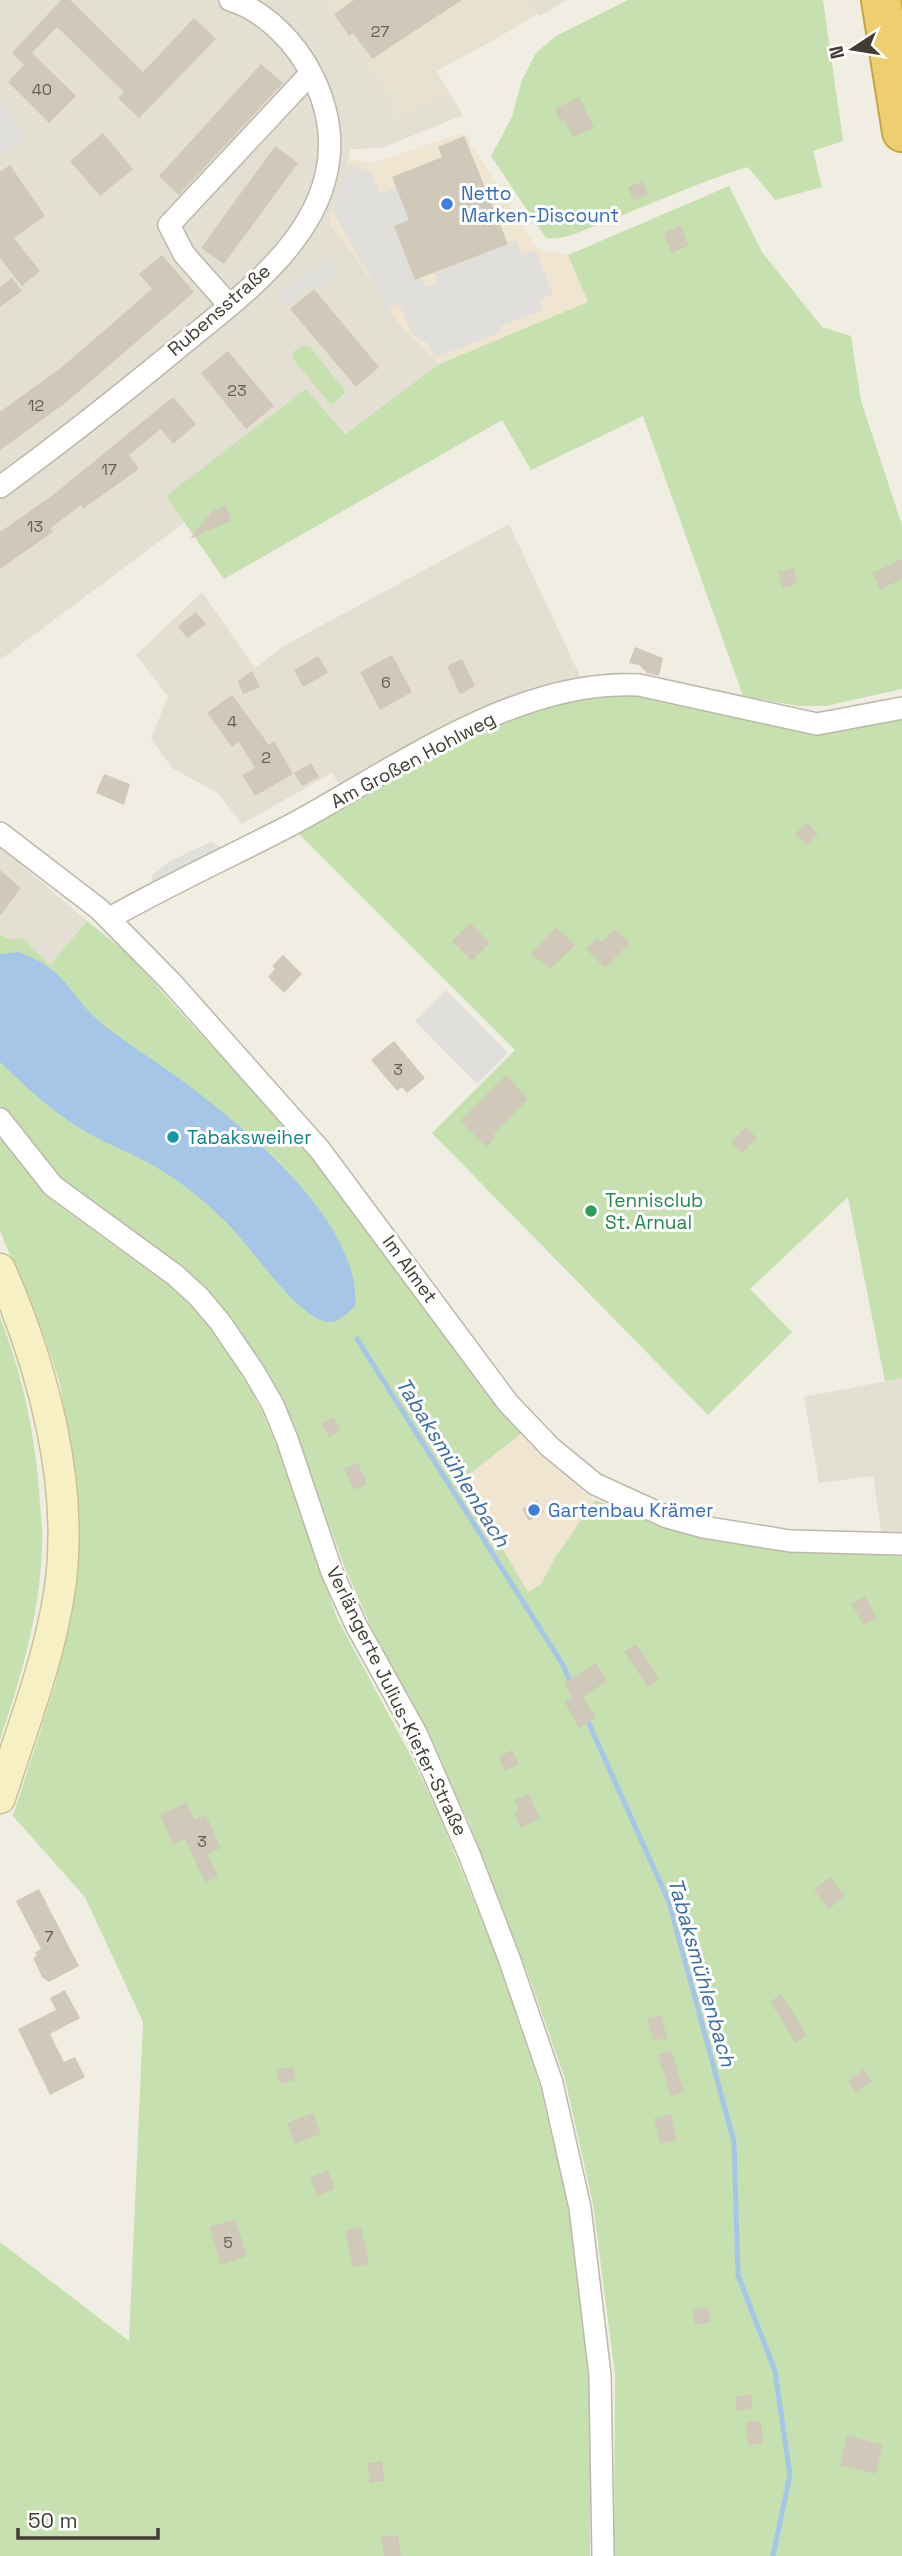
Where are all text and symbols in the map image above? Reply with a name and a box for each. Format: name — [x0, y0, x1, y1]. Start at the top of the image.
north arrow — [818, 14, 888, 84]
house number: 27 — [371, 21, 389, 42]
text: N — [823, 44, 850, 61]
house number: 40 — [32, 79, 52, 100]
place label: Netto Marken-Discount — [461, 181, 619, 228]
marker: Netto Marken-Discount — [439, 196, 455, 212]
street label: Rubensstraße — [162, 258, 276, 362]
house number: 23 — [227, 380, 247, 401]
house number: 12 — [28, 395, 44, 416]
house number: 17 — [101, 459, 117, 480]
house number: 13 — [27, 516, 43, 537]
house number: 6 — [381, 672, 391, 693]
street label: Am Großen Hohlweg — [326, 706, 500, 814]
house number: 4 — [227, 711, 237, 732]
house number: 2 — [261, 747, 271, 768]
house number: 3 — [393, 1059, 403, 1080]
place label: Tabaksweiher — [187, 1125, 311, 1150]
marker: Tabaksweiher — [165, 1129, 181, 1145]
place label: Tennisclub St. Arnual — [605, 1188, 703, 1235]
marker: Tennisclub St. Arnual — [583, 1203, 599, 1219]
street label: Im Almet — [377, 1230, 443, 1308]
water label: Tabaksmühlenbach — [390, 1372, 517, 1553]
place label: Gartenbau Krämer — [548, 1498, 713, 1523]
marker: Gartenbau Krämer — [526, 1502, 542, 1518]
street label: Verlängerte Julius-Kiefer-Straße — [321, 1562, 473, 1840]
house number: 3 — [197, 1831, 207, 1852]
water label: Tabaksmühlenbach — [662, 1875, 742, 2071]
house number: 7 — [44, 1926, 54, 1947]
house number: 5 — [223, 2232, 233, 2253]
scale bar — [18, 2496, 158, 2540]
text: 50 m — [28, 2507, 78, 2534]

